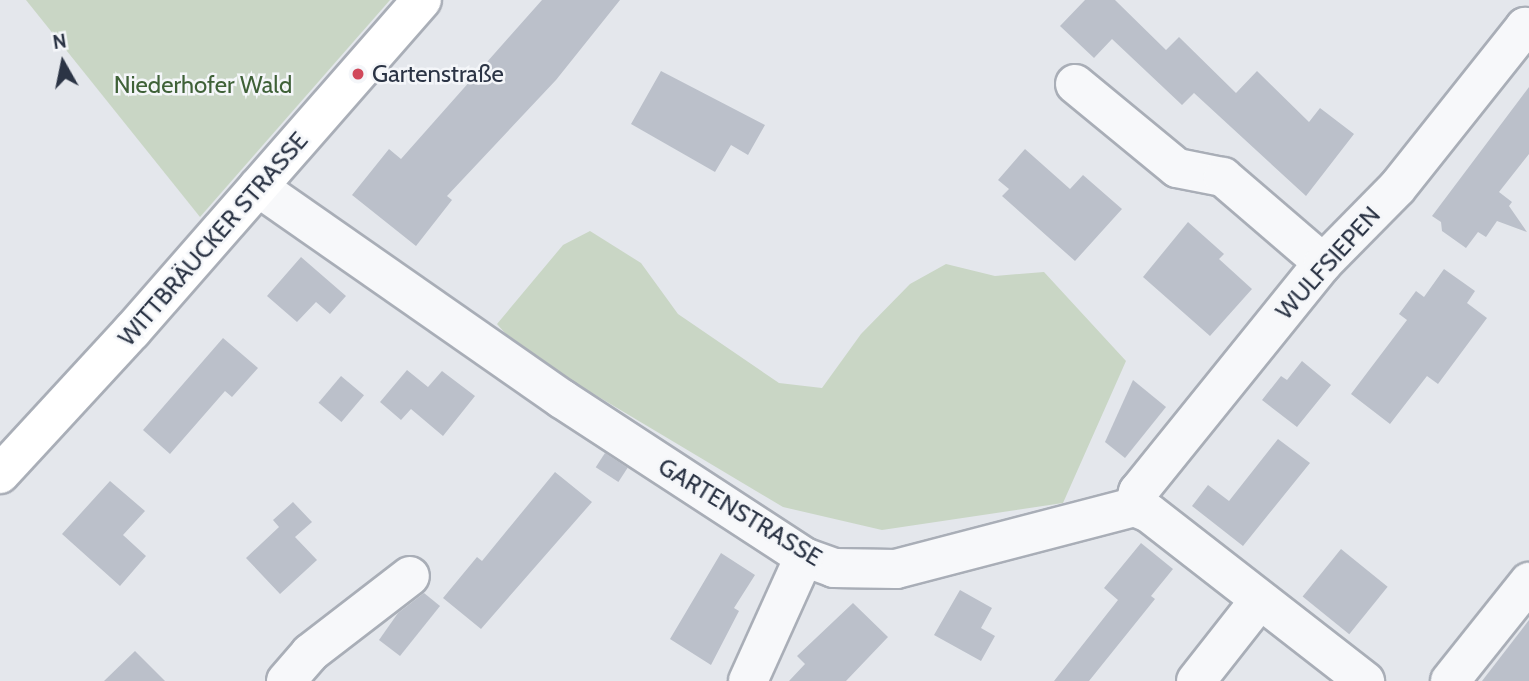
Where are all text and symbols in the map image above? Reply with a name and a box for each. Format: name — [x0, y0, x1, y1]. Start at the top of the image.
north arrow — [28, 28, 98, 98]
text: N — [51, 29, 68, 54]
place label: Gartenstraße — [372, 60, 504, 88]
marker: Gartenstraße — [350, 66, 366, 82]
park label: Niederhofer Wald — [114, 71, 292, 99]
street label: WITTBRÄUCKER STRASSE — [112, 126, 314, 352]
street label: WULFSIEPEN — [1270, 201, 1386, 325]
street label: GARTENSTRASSE — [653, 452, 827, 572]

